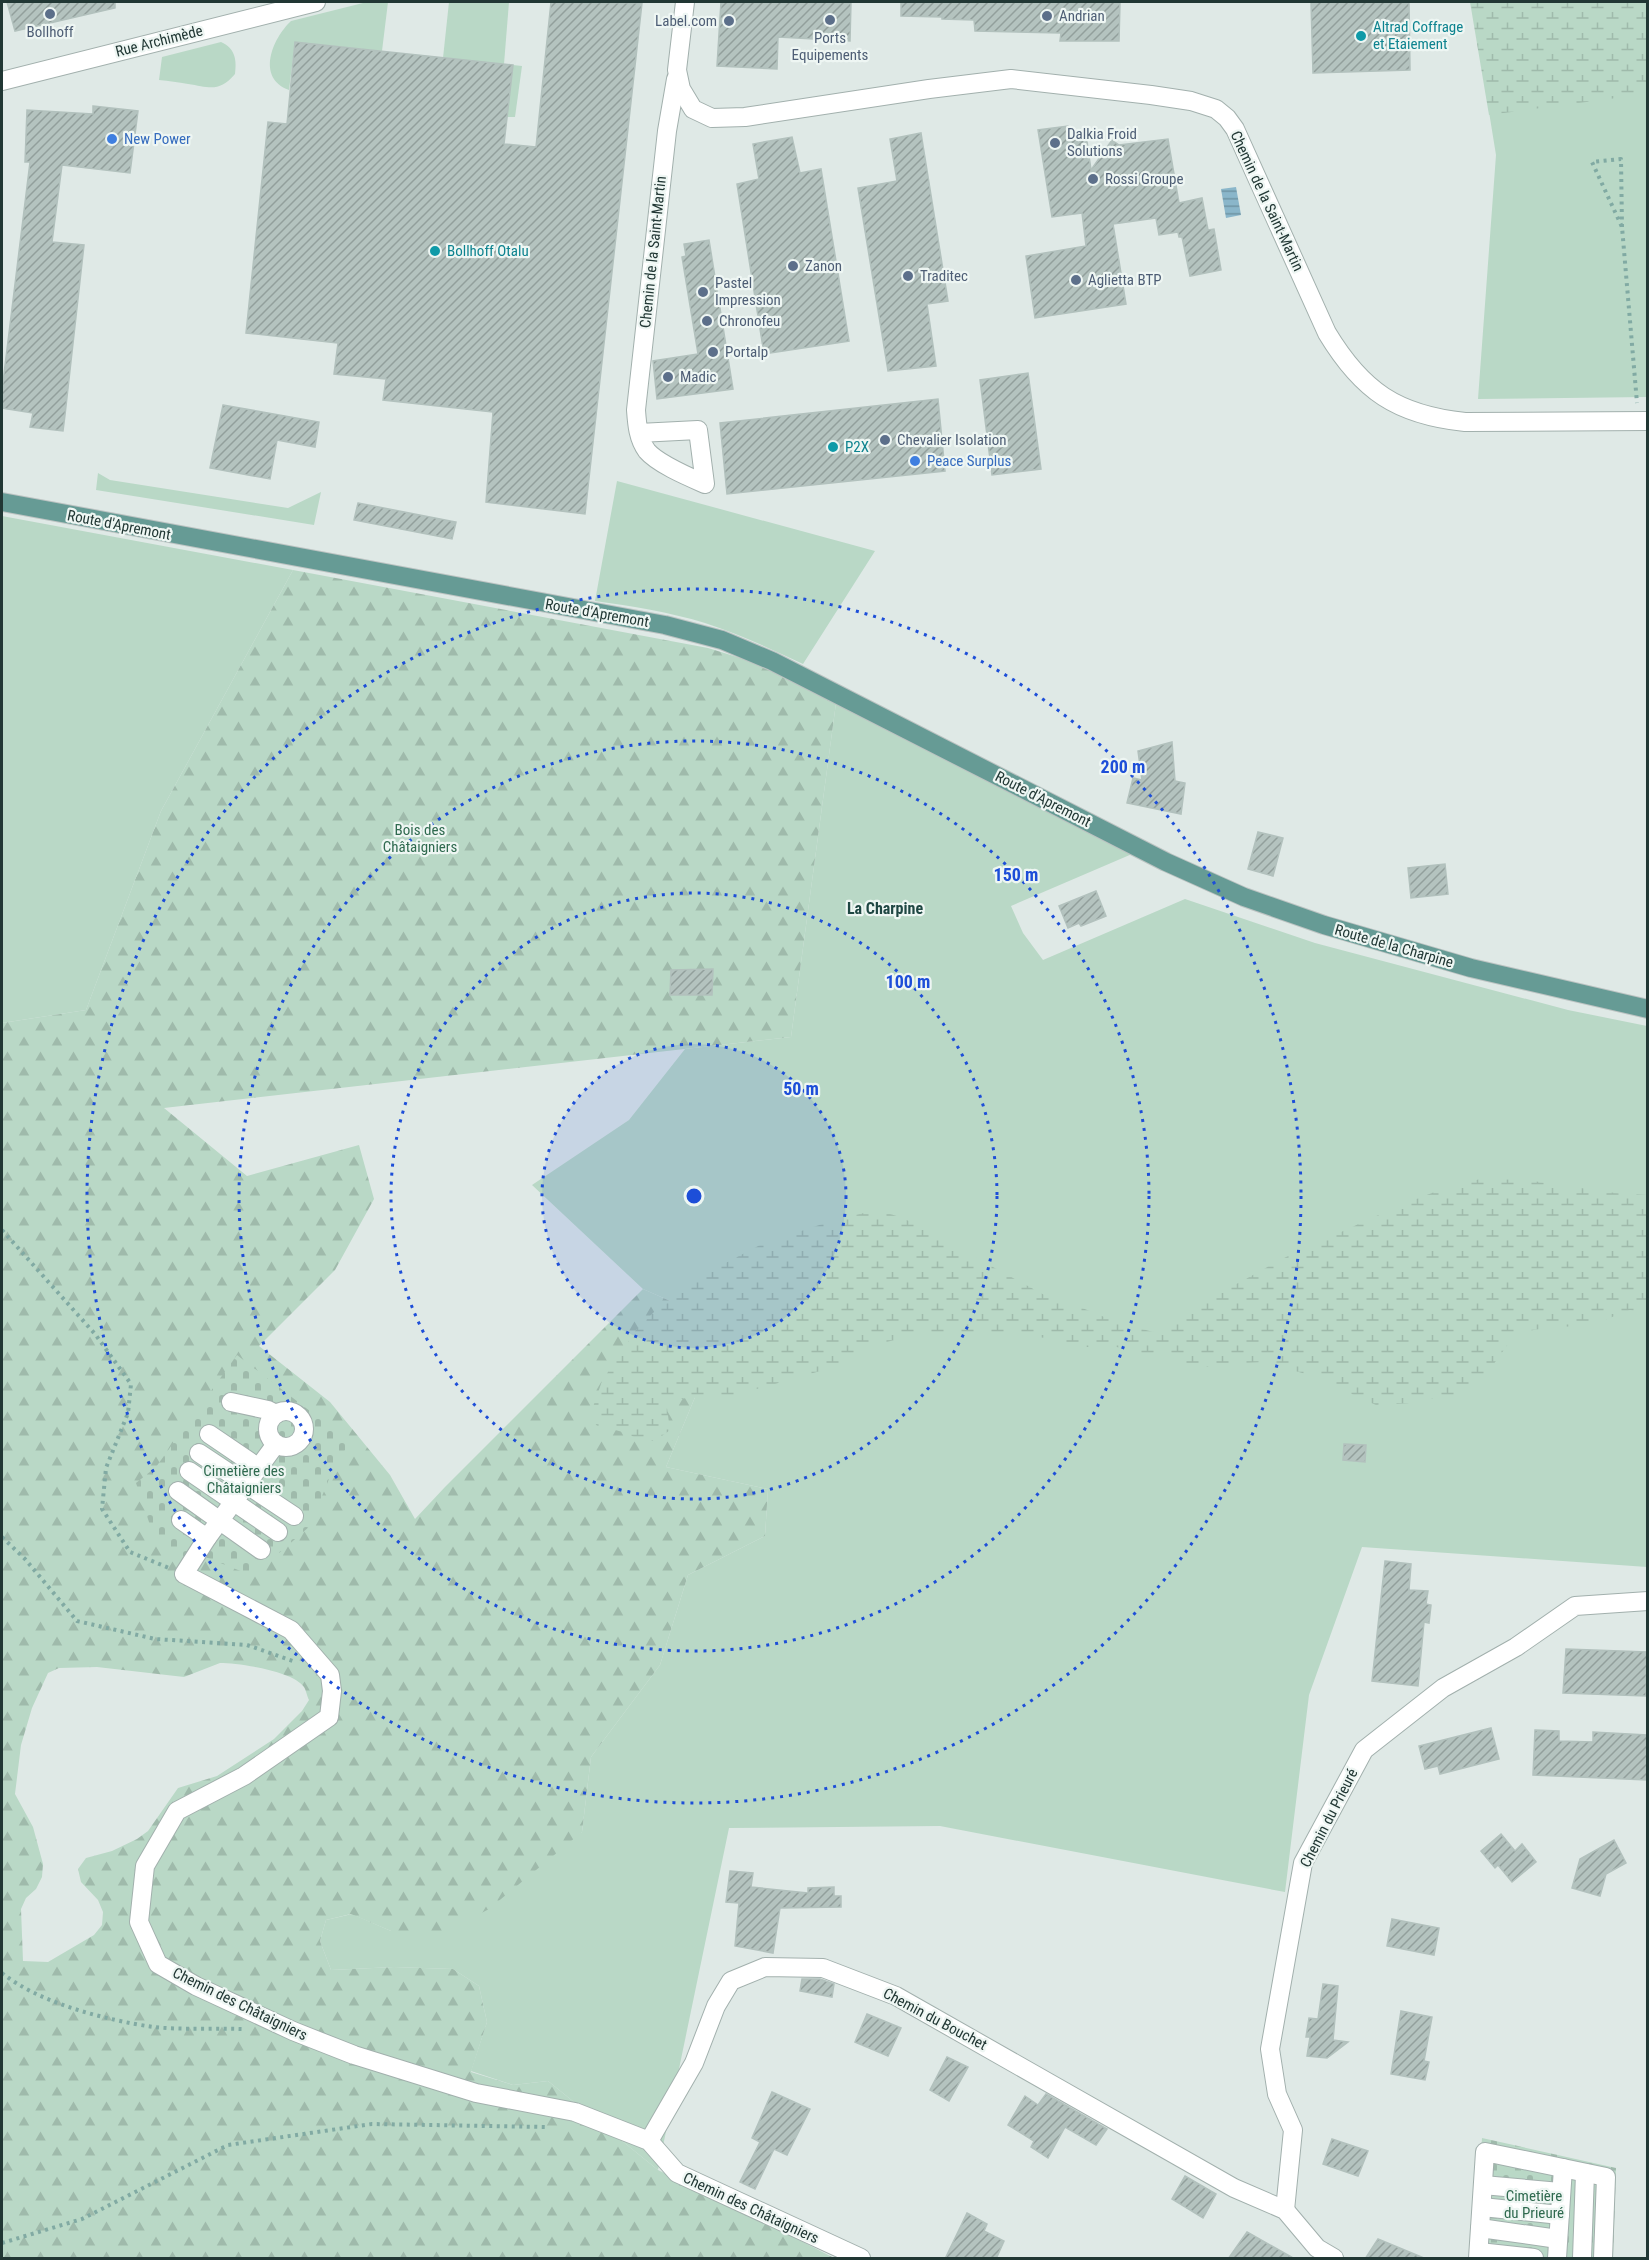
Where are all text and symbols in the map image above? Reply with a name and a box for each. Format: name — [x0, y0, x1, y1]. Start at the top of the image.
marker: Bollhoff — [43, 7, 57, 21]
place label: Andrian — [1059, 7, 1105, 25]
marker: Andrian — [1040, 9, 1054, 23]
place label: Label.com — [655, 12, 717, 30]
marker: Ports Equipements — [823, 13, 837, 27]
marker: Label.com — [722, 14, 736, 28]
place label: Altrad Coffrage et Etaiement — [1373, 18, 1463, 53]
street label: Rue Archimède — [114, 21, 204, 61]
place label: Bollhoff — [27, 23, 74, 41]
place label: Ports Equipements — [792, 29, 869, 64]
marker: Altrad Coffrage et Etaiement — [1354, 29, 1368, 43]
place label: Dalkia Froid Solutions — [1067, 125, 1137, 160]
street label: Chemin de la Saint-Martin — [1227, 128, 1307, 274]
place label: New Power — [124, 130, 191, 148]
marker: New Power — [105, 132, 119, 146]
marker: Dalkia Froid Solutions — [1048, 136, 1062, 150]
place label: Rossi Groupe — [1105, 170, 1184, 188]
marker: Rossi Groupe — [1086, 172, 1100, 186]
street label: Chemin de la Saint-Martin — [636, 175, 670, 329]
place label: Bollhoff Otalu — [447, 242, 529, 260]
marker: Bollhoff Otalu — [428, 244, 442, 258]
place label: Zanon — [805, 257, 842, 275]
marker: Zanon — [786, 259, 800, 273]
place label: Traditec — [920, 267, 968, 285]
marker: Traditec — [901, 269, 915, 283]
place label: Aglietta BTP — [1088, 271, 1162, 289]
marker: Aglietta BTP — [1069, 273, 1083, 287]
place label: Pastel Impression — [715, 274, 781, 309]
marker: Pastel Impression — [696, 285, 710, 299]
place label: Chronofeu — [719, 312, 780, 330]
marker: Chronofeu — [700, 314, 714, 328]
place label: Portalp — [725, 343, 768, 361]
marker: Portalp — [706, 345, 720, 359]
place label: Madic — [680, 368, 716, 386]
marker: Madic — [661, 370, 675, 384]
place label: Chevalier Isolation — [897, 431, 1007, 449]
marker: Chevalier Isolation — [878, 433, 892, 447]
place label: P2X — [845, 438, 869, 456]
marker: P2X — [826, 440, 840, 454]
place label: Peace Surplus — [927, 452, 1012, 470]
marker: Peace Surplus — [908, 454, 922, 468]
street label: Route d'Apremont — [66, 506, 172, 544]
street label: Route d'Apremont — [544, 595, 650, 631]
text: 200 m — [1101, 756, 1145, 777]
street label: Route d'Apremont — [992, 767, 1094, 831]
park label: Bois des Châtaigniers — [383, 821, 457, 856]
text: 150 m — [994, 864, 1038, 885]
district label: La Charpine — [847, 899, 923, 918]
street label: Route de la Charpine — [1333, 920, 1455, 972]
text: 100 m — [886, 971, 930, 992]
text: 50 m — [783, 1078, 819, 1099]
centre of rings — [684, 1186, 704, 1206]
park label: Cimetière des Châtaigniers — [203, 1462, 285, 1497]
street label: Chemin du Prieuré — [1296, 1766, 1362, 1870]
street label: Chemin des Châtaigniers — [170, 1964, 310, 2044]
street label: Chemin du Bouchet — [880, 1984, 990, 2054]
street label: Chemin des Châtaigniers — [680, 2169, 822, 2247]
park label: Cimetière du Prieuré — [1504, 2187, 1564, 2222]

